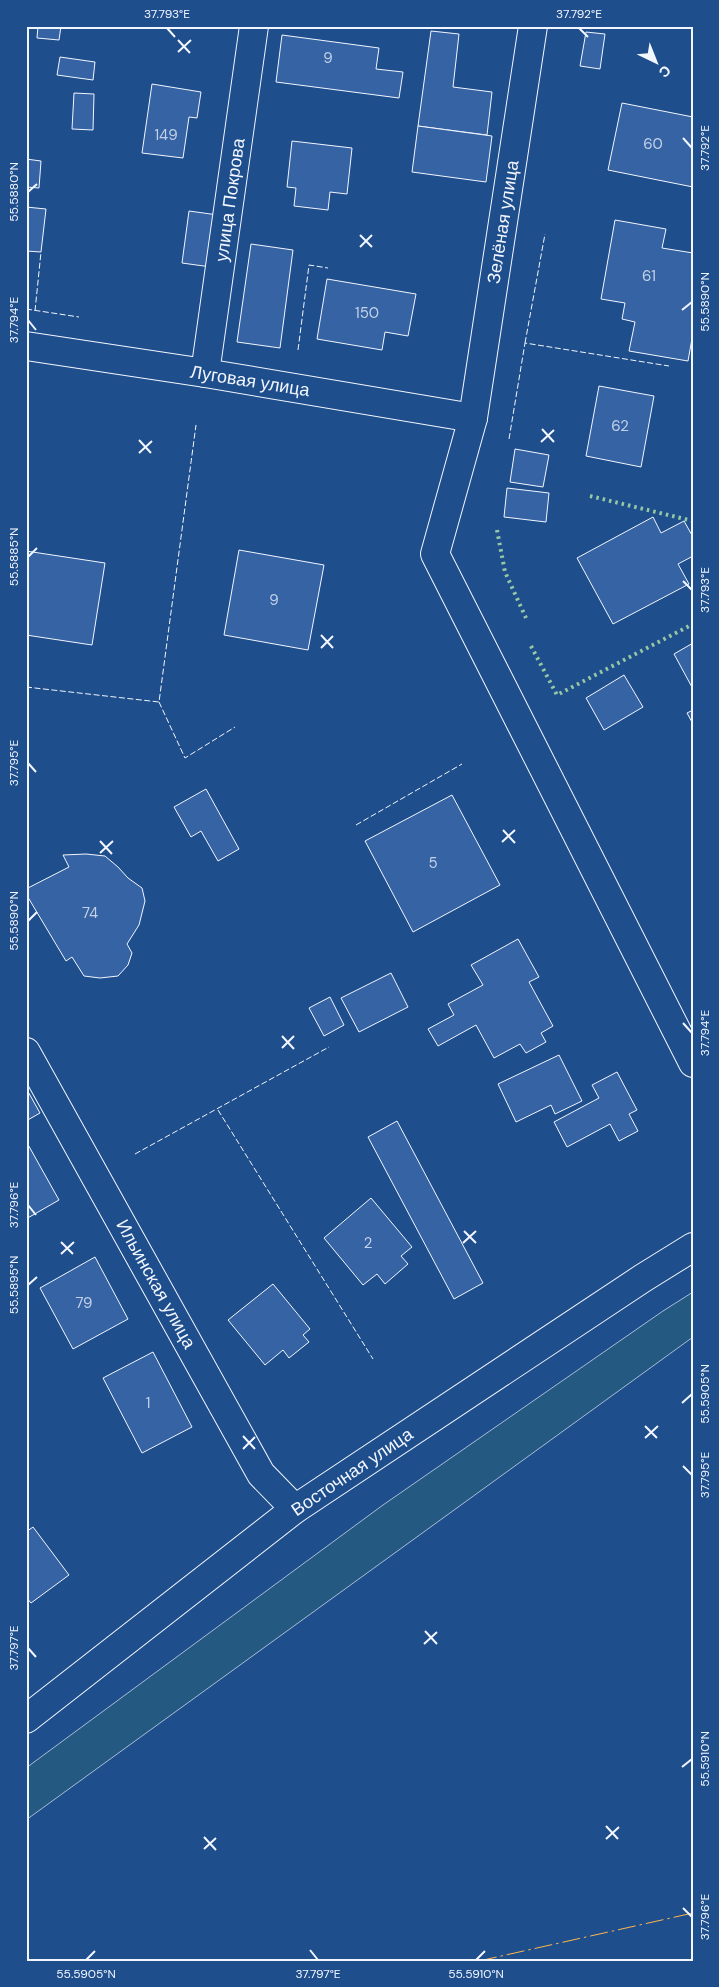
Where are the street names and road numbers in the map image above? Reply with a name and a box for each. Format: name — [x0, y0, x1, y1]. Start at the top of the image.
street label: улица Покрова — [209, 136, 251, 263]
street label: Зелёная улица — [481, 158, 525, 285]
street label: Луговая улица — [189, 360, 312, 402]
street label: Ильинская улица — [111, 1215, 202, 1354]
street label: Восточная улица — [286, 1422, 418, 1522]

